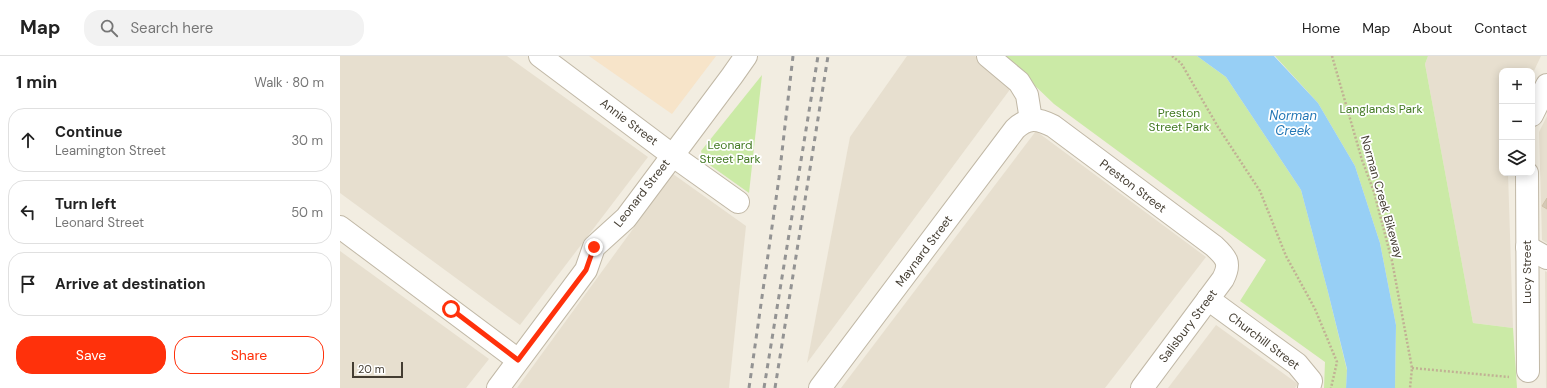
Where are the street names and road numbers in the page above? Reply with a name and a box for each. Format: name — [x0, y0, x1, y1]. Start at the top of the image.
street label: Annie Street — [597, 95, 661, 149]
street label: Norman Creek Bikeway — [1357, 134, 1407, 261]
street label: Leonard Street — [610, 155, 674, 230]
street label: Preston Street — [1096, 156, 1170, 216]
street label: Maynard Street — [892, 212, 956, 290]
street label: Lucy Street — [1519, 240, 1535, 304]
street label: Salisbury Street — [1155, 286, 1221, 366]
street label: Churchill Street — [1225, 309, 1303, 373]

